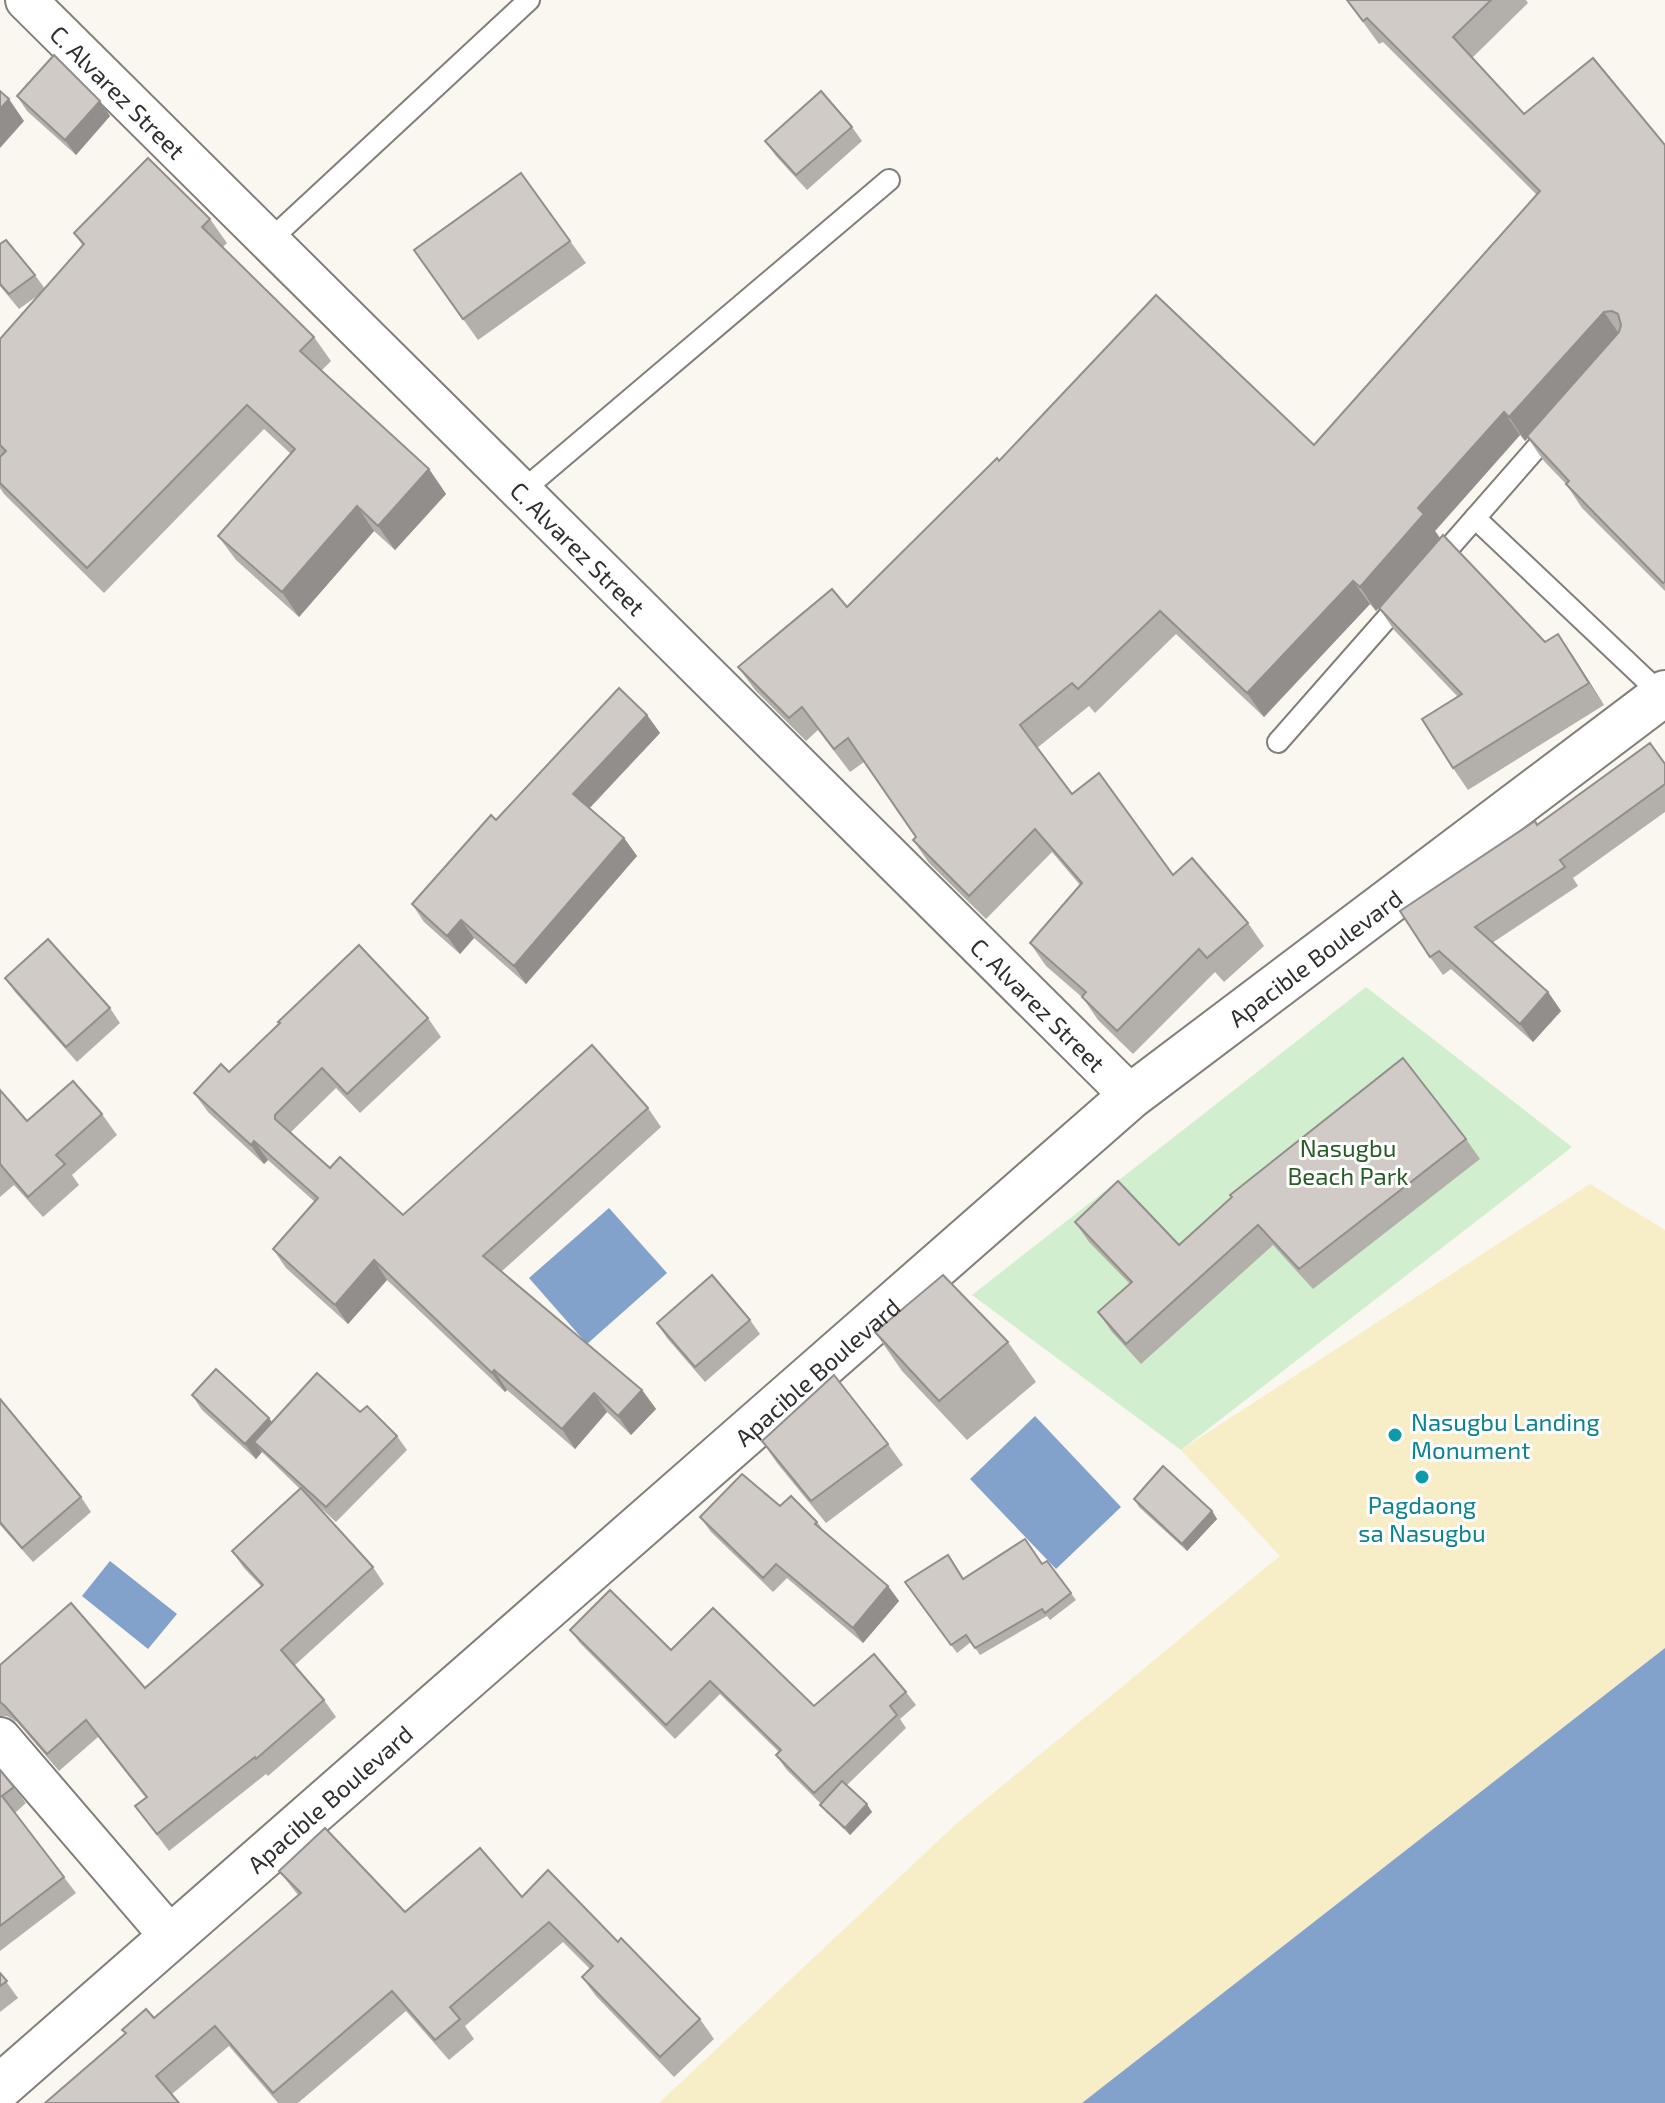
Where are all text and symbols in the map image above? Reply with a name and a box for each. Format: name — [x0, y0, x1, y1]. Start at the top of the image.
street label: C. Alvarez Street — [45, 19, 192, 164]
street label: C. Alvarez Street — [505, 475, 652, 621]
street label: Apacible Boulevard — [1222, 882, 1407, 1032]
street label: C. Alvarez Street — [965, 931, 1112, 1077]
park label: Nasugbu Beach Park — [1287, 1133, 1409, 1190]
street label: Apacible Boulevard — [728, 1291, 905, 1451]
place label: Nasugbu Landing Monument — [1411, 1407, 1600, 1464]
marker: Nasugbu Landing Monument — [1386, 1426, 1404, 1444]
marker: Pagdaong sa Nasugbu — [1413, 1468, 1431, 1486]
place label: Pagdaong sa Nasugbu — [1358, 1490, 1486, 1547]
street label: Apacible Boulevard — [241, 1718, 418, 1878]

